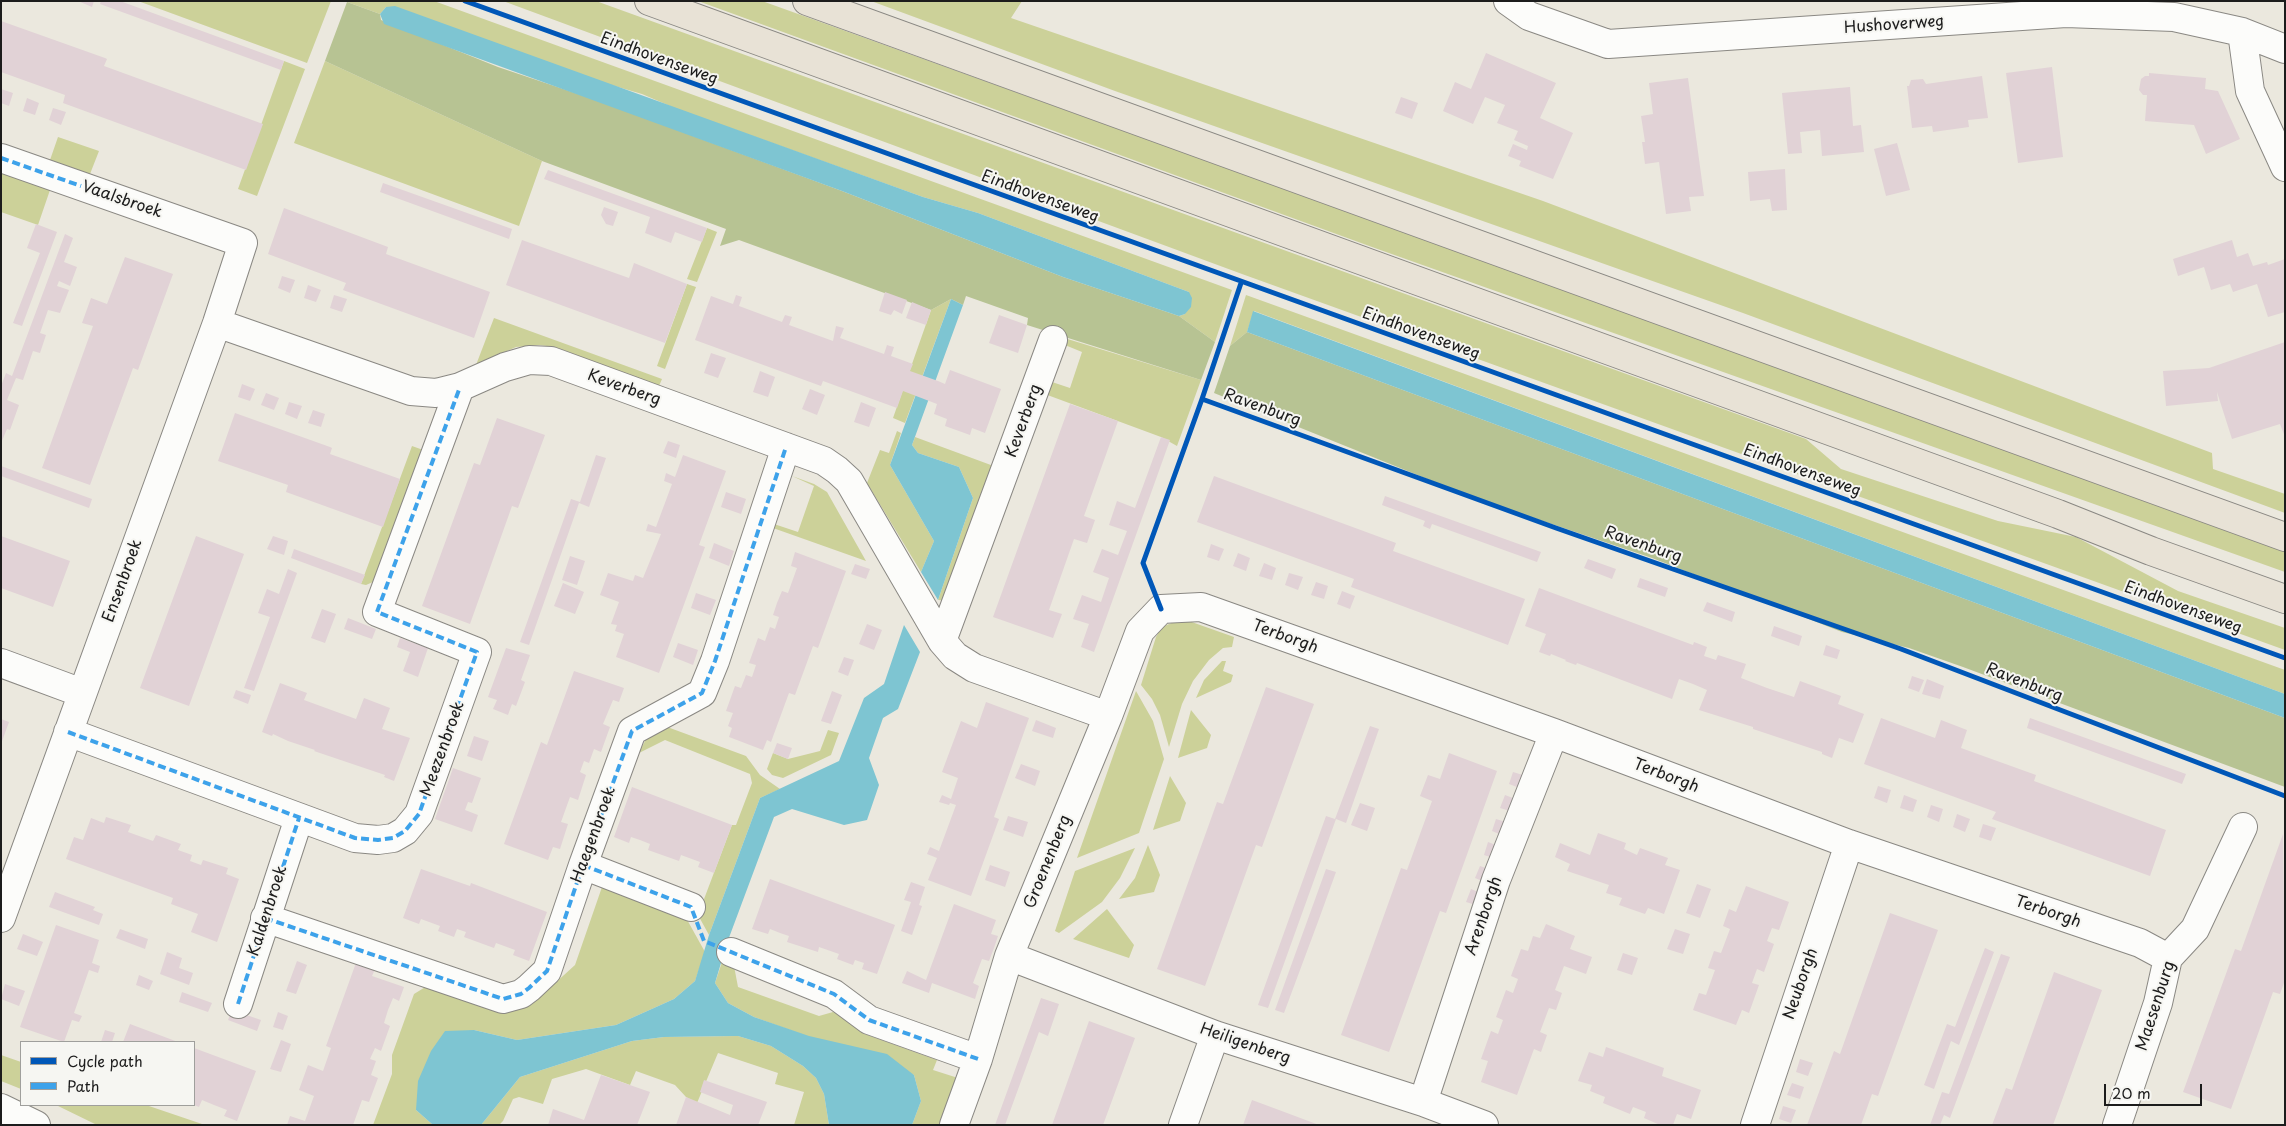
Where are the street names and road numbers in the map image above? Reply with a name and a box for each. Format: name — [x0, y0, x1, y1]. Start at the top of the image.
street label: Hushoverweg — [1843, 12, 1945, 38]
street label: Eindhovenseweg — [598, 29, 720, 89]
street label: Eindhovenseweg — [979, 167, 1101, 227]
street label: Vaalsbroek — [79, 177, 165, 223]
street label: Eindhovenseweg — [1360, 304, 1482, 364]
street label: Keverberg — [585, 366, 663, 410]
street label: Keverberg — [1002, 382, 1046, 460]
street label: Ravenburg — [1221, 385, 1303, 431]
street label: Eindhovenseweg — [1741, 441, 1863, 501]
street label: Ravenburg — [1602, 523, 1684, 567]
street label: Ensenbroek — [99, 537, 147, 625]
street label: Eindhovenseweg — [2122, 578, 2244, 638]
street label: Terborgh — [1249, 616, 1321, 658]
street label: Ravenburg — [1983, 660, 2065, 706]
street label: Meezenbroek — [417, 699, 469, 799]
street label: Terborgh — [1630, 755, 1702, 797]
street label: Haegenbroek — [568, 784, 620, 886]
street label: Groenenberg — [1021, 813, 1075, 911]
street label: Kaldenbroek — [244, 863, 292, 959]
street label: Arenborgh — [1462, 874, 1506, 958]
street label: Terborgh — [2012, 892, 2084, 932]
street label: Neuborgh — [1780, 946, 1822, 1022]
street label: Maesenburg — [2132, 959, 2180, 1053]
street label: Heiligenberg — [1197, 1020, 1293, 1068]

